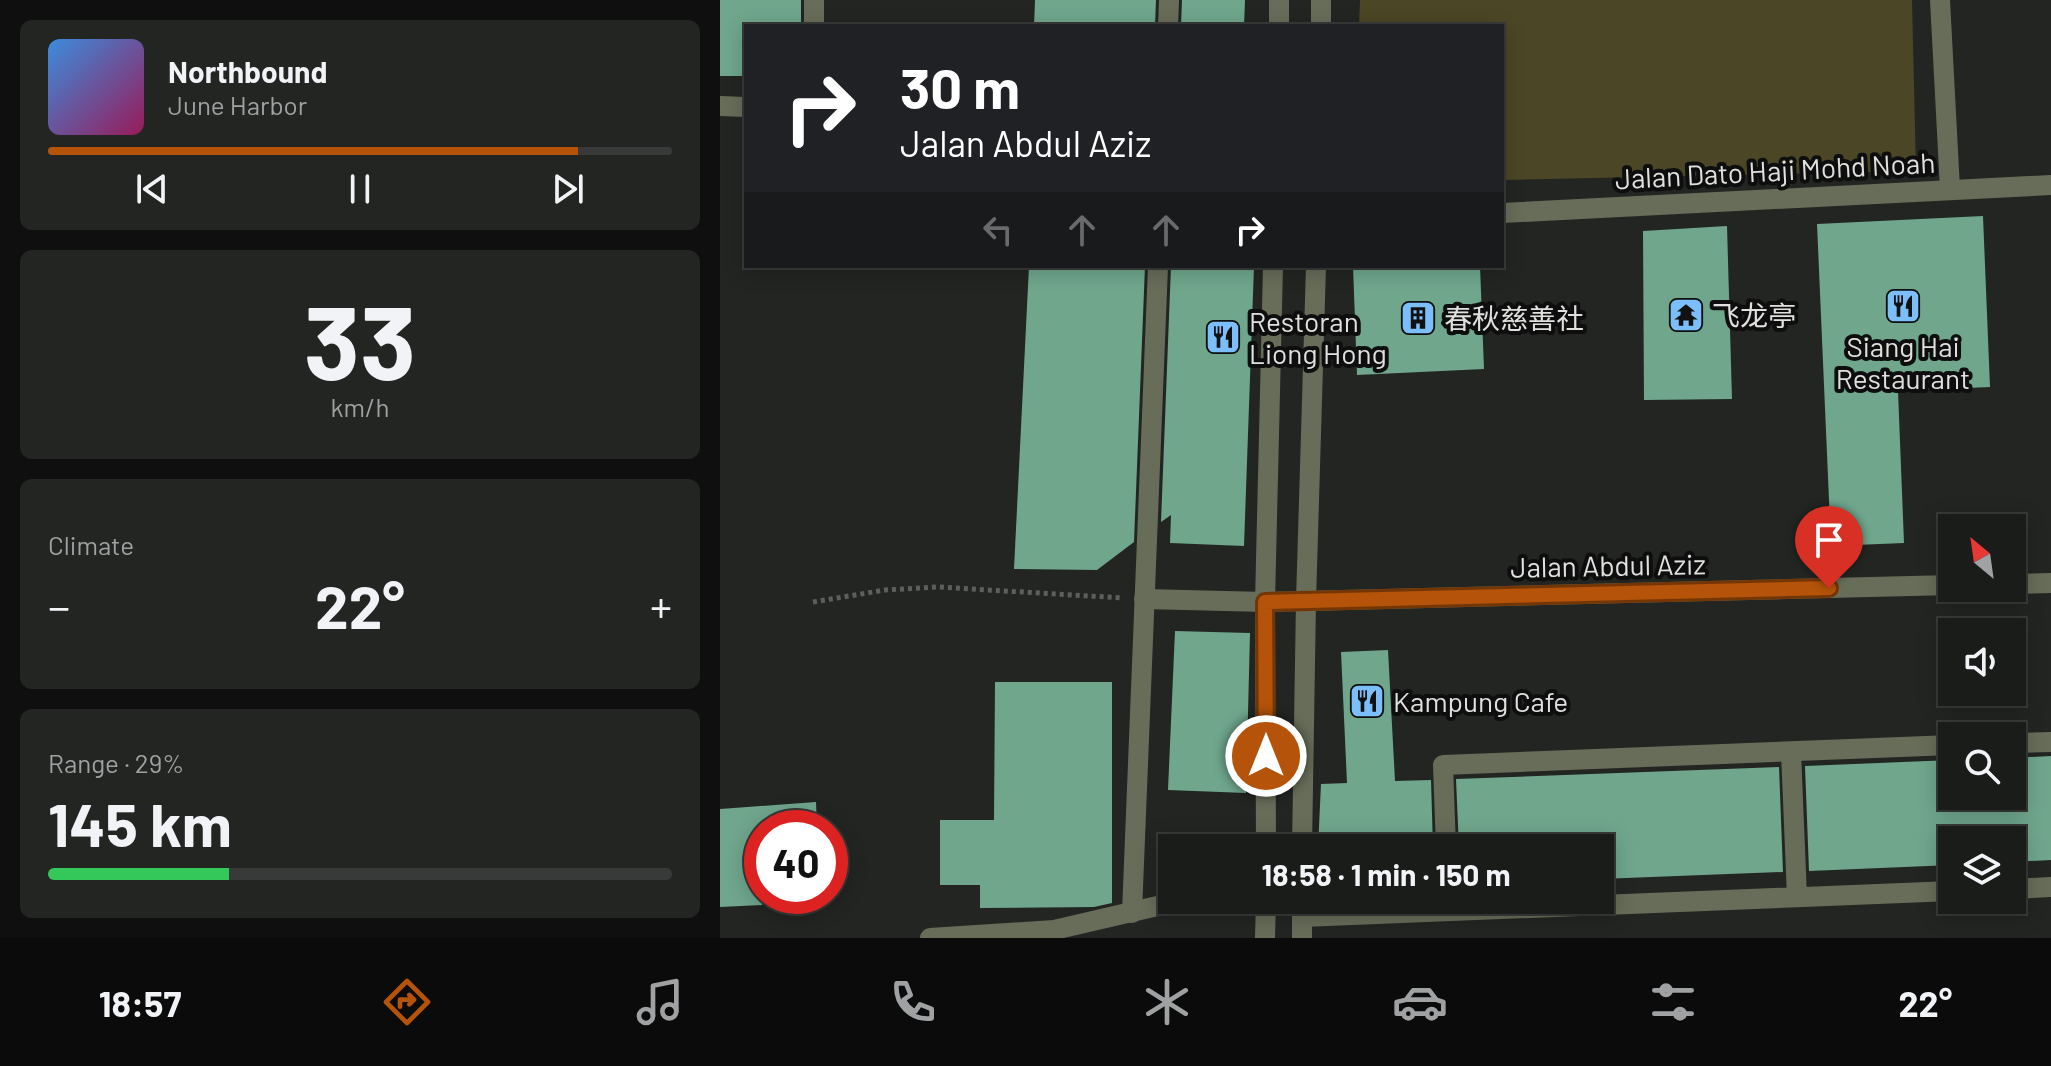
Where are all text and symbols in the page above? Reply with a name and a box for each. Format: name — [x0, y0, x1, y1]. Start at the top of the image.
text: Northbound — [168, 53, 327, 89]
text: 30 m — [900, 53, 1020, 120]
icon: right — [768, 56, 872, 160]
text: June Harbor — [168, 89, 307, 120]
text: Jalan Abdul Aziz — [900, 121, 1151, 164]
street label: Jalan Dato Haji Mohd Noah — [1614, 145, 1936, 195]
icon: previous — [130, 167, 174, 211]
icon: pause — [338, 167, 382, 211]
icon: next — [546, 167, 590, 211]
icon: left — [976, 208, 1020, 252]
icon: ahead — [1060, 208, 1104, 252]
icon: ahead — [1144, 208, 1188, 252]
icon: right — [1228, 208, 1272, 252]
text: 33 — [304, 276, 416, 401]
restaurant icon: Siang Hai Restaurant — [1884, 287, 1922, 325]
temple icon: 飞龙亭 — [1667, 296, 1705, 334]
place label: 飞龙亭 — [1712, 298, 1796, 332]
building icon: 春秋慈善社 — [1399, 299, 1437, 337]
place label: 春秋慈善社 — [1444, 301, 1584, 335]
place label: Restoran Liong Hong — [1249, 304, 1387, 370]
restaurant icon: Restoran Liong Hong — [1204, 318, 1242, 356]
place label: Siang Hai Restaurant — [1836, 329, 1970, 395]
text: km/h — [331, 391, 389, 422]
pin — [1795, 506, 1863, 588]
north arrow — [1938, 514, 2026, 602]
map controls — [1938, 514, 2026, 914]
icon: arrive — [1807, 518, 1851, 562]
text: Climate — [48, 529, 134, 560]
street label: Jalan Abdul Aziz — [1510, 546, 1706, 584]
text: 22° — [315, 569, 405, 641]
text: − — [48, 579, 70, 632]
text: + — [650, 579, 672, 632]
button: sound — [1938, 618, 2026, 706]
restaurant icon: Kampung Cafe — [1348, 682, 1386, 720]
place label: Kampung Cafe — [1393, 684, 1568, 718]
position arrow — [1224, 714, 1308, 798]
button: search — [1938, 722, 2026, 810]
text: Range · 29% — [48, 747, 184, 778]
text: 145 km — [48, 787, 232, 859]
speed limit sign: 40 — [744, 810, 848, 914]
button: layers — [1938, 826, 2026, 914]
text: 18:58 · 1 min · 150 m — [1262, 856, 1510, 892]
icon: directions — [379, 974, 435, 1030]
icon: music — [632, 974, 688, 1030]
icon: phone — [885, 974, 941, 1030]
icon: climate — [1139, 974, 1195, 1030]
icon: car — [1392, 974, 1448, 1030]
icon: filters — [1645, 974, 1701, 1030]
text: 18:57 — [99, 981, 181, 1024]
text: 22° — [1898, 981, 1952, 1024]

